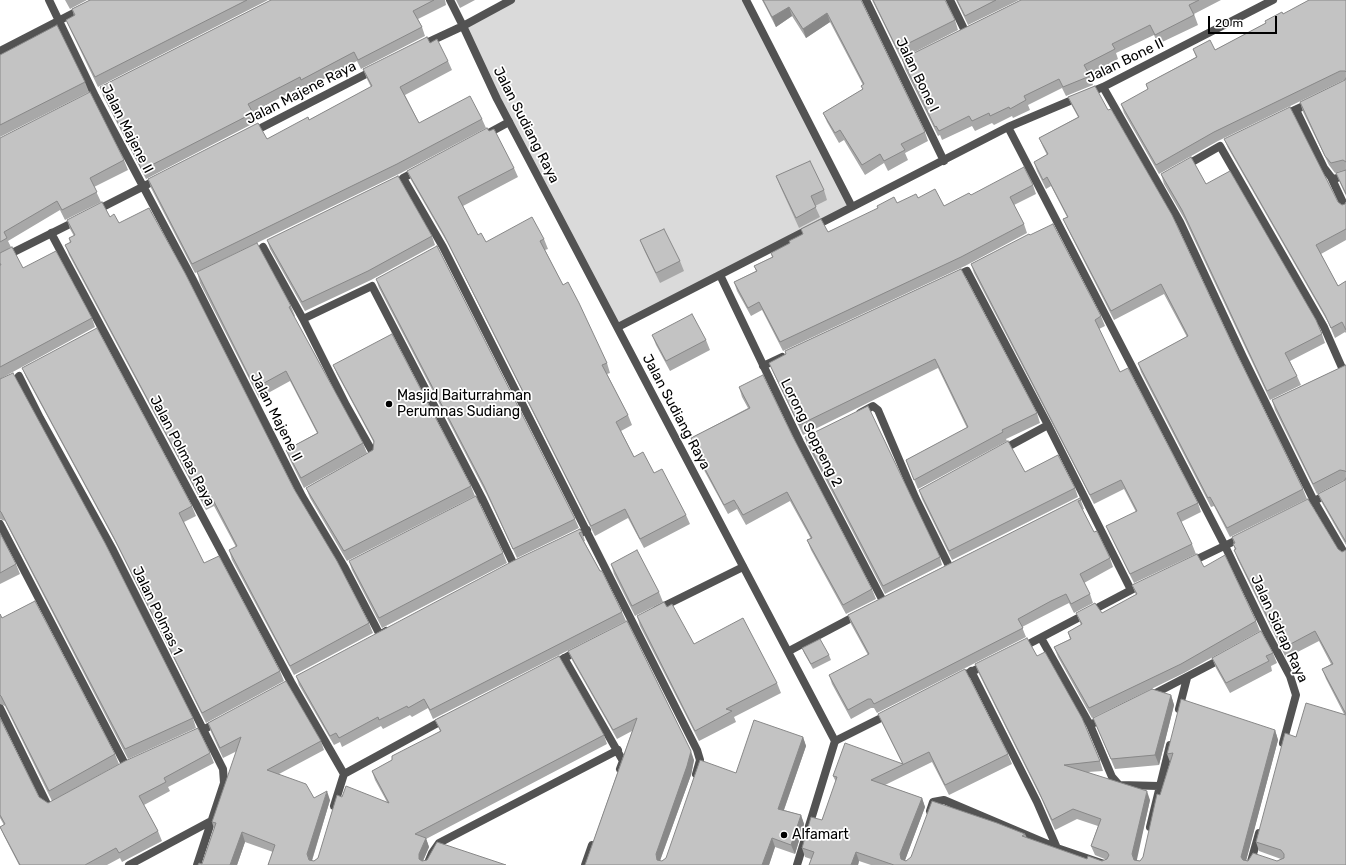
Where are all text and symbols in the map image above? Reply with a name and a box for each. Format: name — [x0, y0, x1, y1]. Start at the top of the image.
scale bar — [1210, 8, 1279, 34]
text: 20 m — [1215, 16, 1243, 30]
street label: Jalan Bone I — [892, 35, 942, 115]
street label: Jalan Bone II — [1083, 35, 1167, 87]
street label: Jalan Majene Raya — [243, 58, 359, 128]
street label: Jalan Sudiang Raya — [489, 64, 563, 186]
street label: Jalan Majene II — [97, 82, 157, 176]
street label: Jalan Sudiang Raya — [638, 351, 714, 473]
street label: Jalan Majene II — [246, 370, 306, 464]
street label: Lorong Soppeng 2 — [776, 376, 846, 490]
place label: Masjid Baiturrahman Perumnas Sudiang — [397, 388, 531, 420]
street label: Jalan Polmas Raya — [146, 393, 218, 509]
marker: Masjid Baiturrahman Perumnas Sudiang — [384, 399, 394, 409]
street label: Jalan Polmas 1 — [128, 564, 186, 658]
street label: Jalan Sidrap Raya — [1247, 573, 1311, 685]
place label: Alfamart — [792, 827, 849, 843]
marker: Alfamart — [779, 830, 789, 840]

